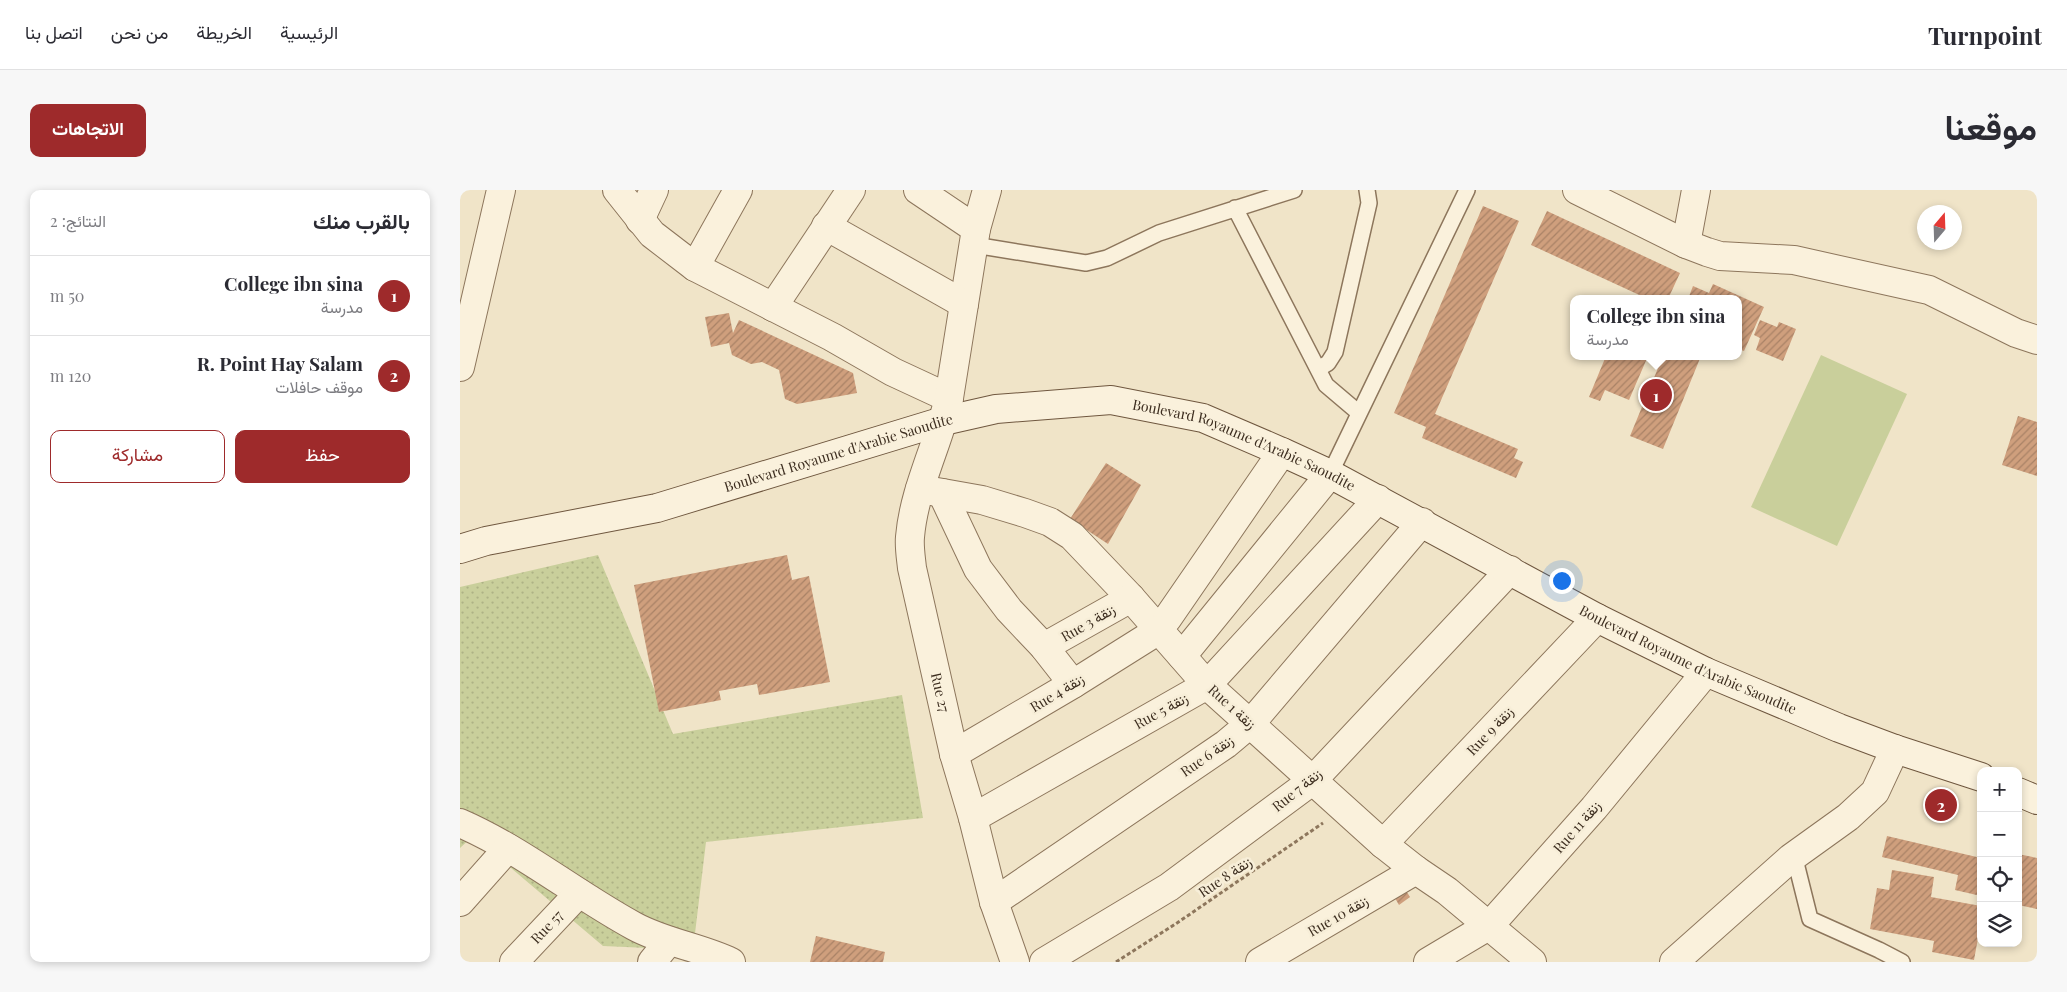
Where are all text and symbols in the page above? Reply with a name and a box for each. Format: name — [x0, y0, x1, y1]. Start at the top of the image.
text: Turnpoint — [1928, 19, 2042, 51]
text: اتصل بنا — [25, 20, 83, 44]
text: من نحن — [111, 20, 168, 44]
text: الخريطة — [196, 20, 252, 44]
text: الرئيسية — [280, 20, 338, 44]
text: موقعنا — [1944, 102, 2037, 149]
button: الاتجاهات — [30, 104, 146, 157]
north arrow — [1917, 205, 1962, 250]
text: بالقرب منك — [313, 206, 410, 234]
text: النتائج: 2 — [50, 210, 106, 231]
text: College ibn sina — [224, 270, 363, 296]
text: 50 m — [50, 285, 84, 306]
text: 1 — [391, 285, 397, 306]
popup — [1570, 295, 1742, 360]
text: مدرسة — [321, 296, 363, 317]
text: College ibn sina — [1587, 302, 1725, 328]
text: مدرسة — [1587, 328, 1629, 349]
text: R. Point Hay Salam — [197, 350, 363, 376]
text: 120 m — [50, 365, 91, 386]
text: 2 — [390, 365, 398, 386]
text: موقف حافلات — [275, 376, 363, 397]
pin: 1 — [1640, 376, 1672, 414]
street label: Boulevard Royaume d'Arabie Saoudite — [1131, 394, 1359, 495]
street label: Boulevard Royaume d'Arabie Saoudite — [722, 409, 954, 496]
button: مشاركة — [50, 430, 225, 483]
button: حفظ — [235, 430, 410, 483]
your location — [1549, 568, 1575, 594]
street label: Rue 3 زنقة — [1057, 599, 1118, 646]
street label: Boulevard Royaume d'Arabie Saoudite — [1576, 600, 1800, 718]
street label: Rue 4 زنقة — [1026, 669, 1087, 716]
street label: Rue 27 — [927, 671, 954, 714]
street label: Rue 1 زنقة — [1204, 680, 1261, 733]
street label: Rue 5 زنقة — [1130, 688, 1191, 733]
street label: Rue 9 زنقة — [1462, 702, 1517, 759]
street label: Rue 6 زنقة — [1176, 730, 1237, 781]
street label: Rue 7 زنقة — [1268, 764, 1326, 816]
map controls — [1977, 767, 2022, 947]
button: + — [1977, 767, 2022, 812]
pin: 2 — [1925, 786, 1957, 824]
street label: Rue 11 زنقة — [1549, 796, 1605, 857]
button: − — [1977, 812, 2022, 857]
street label: Rue 8 زنقة — [1194, 852, 1255, 901]
button: locate — [1977, 857, 2022, 902]
street label: Rue 10 زنقة — [1304, 891, 1372, 941]
button: layers — [1977, 902, 2022, 947]
street label: Rue 57 — [526, 906, 567, 948]

